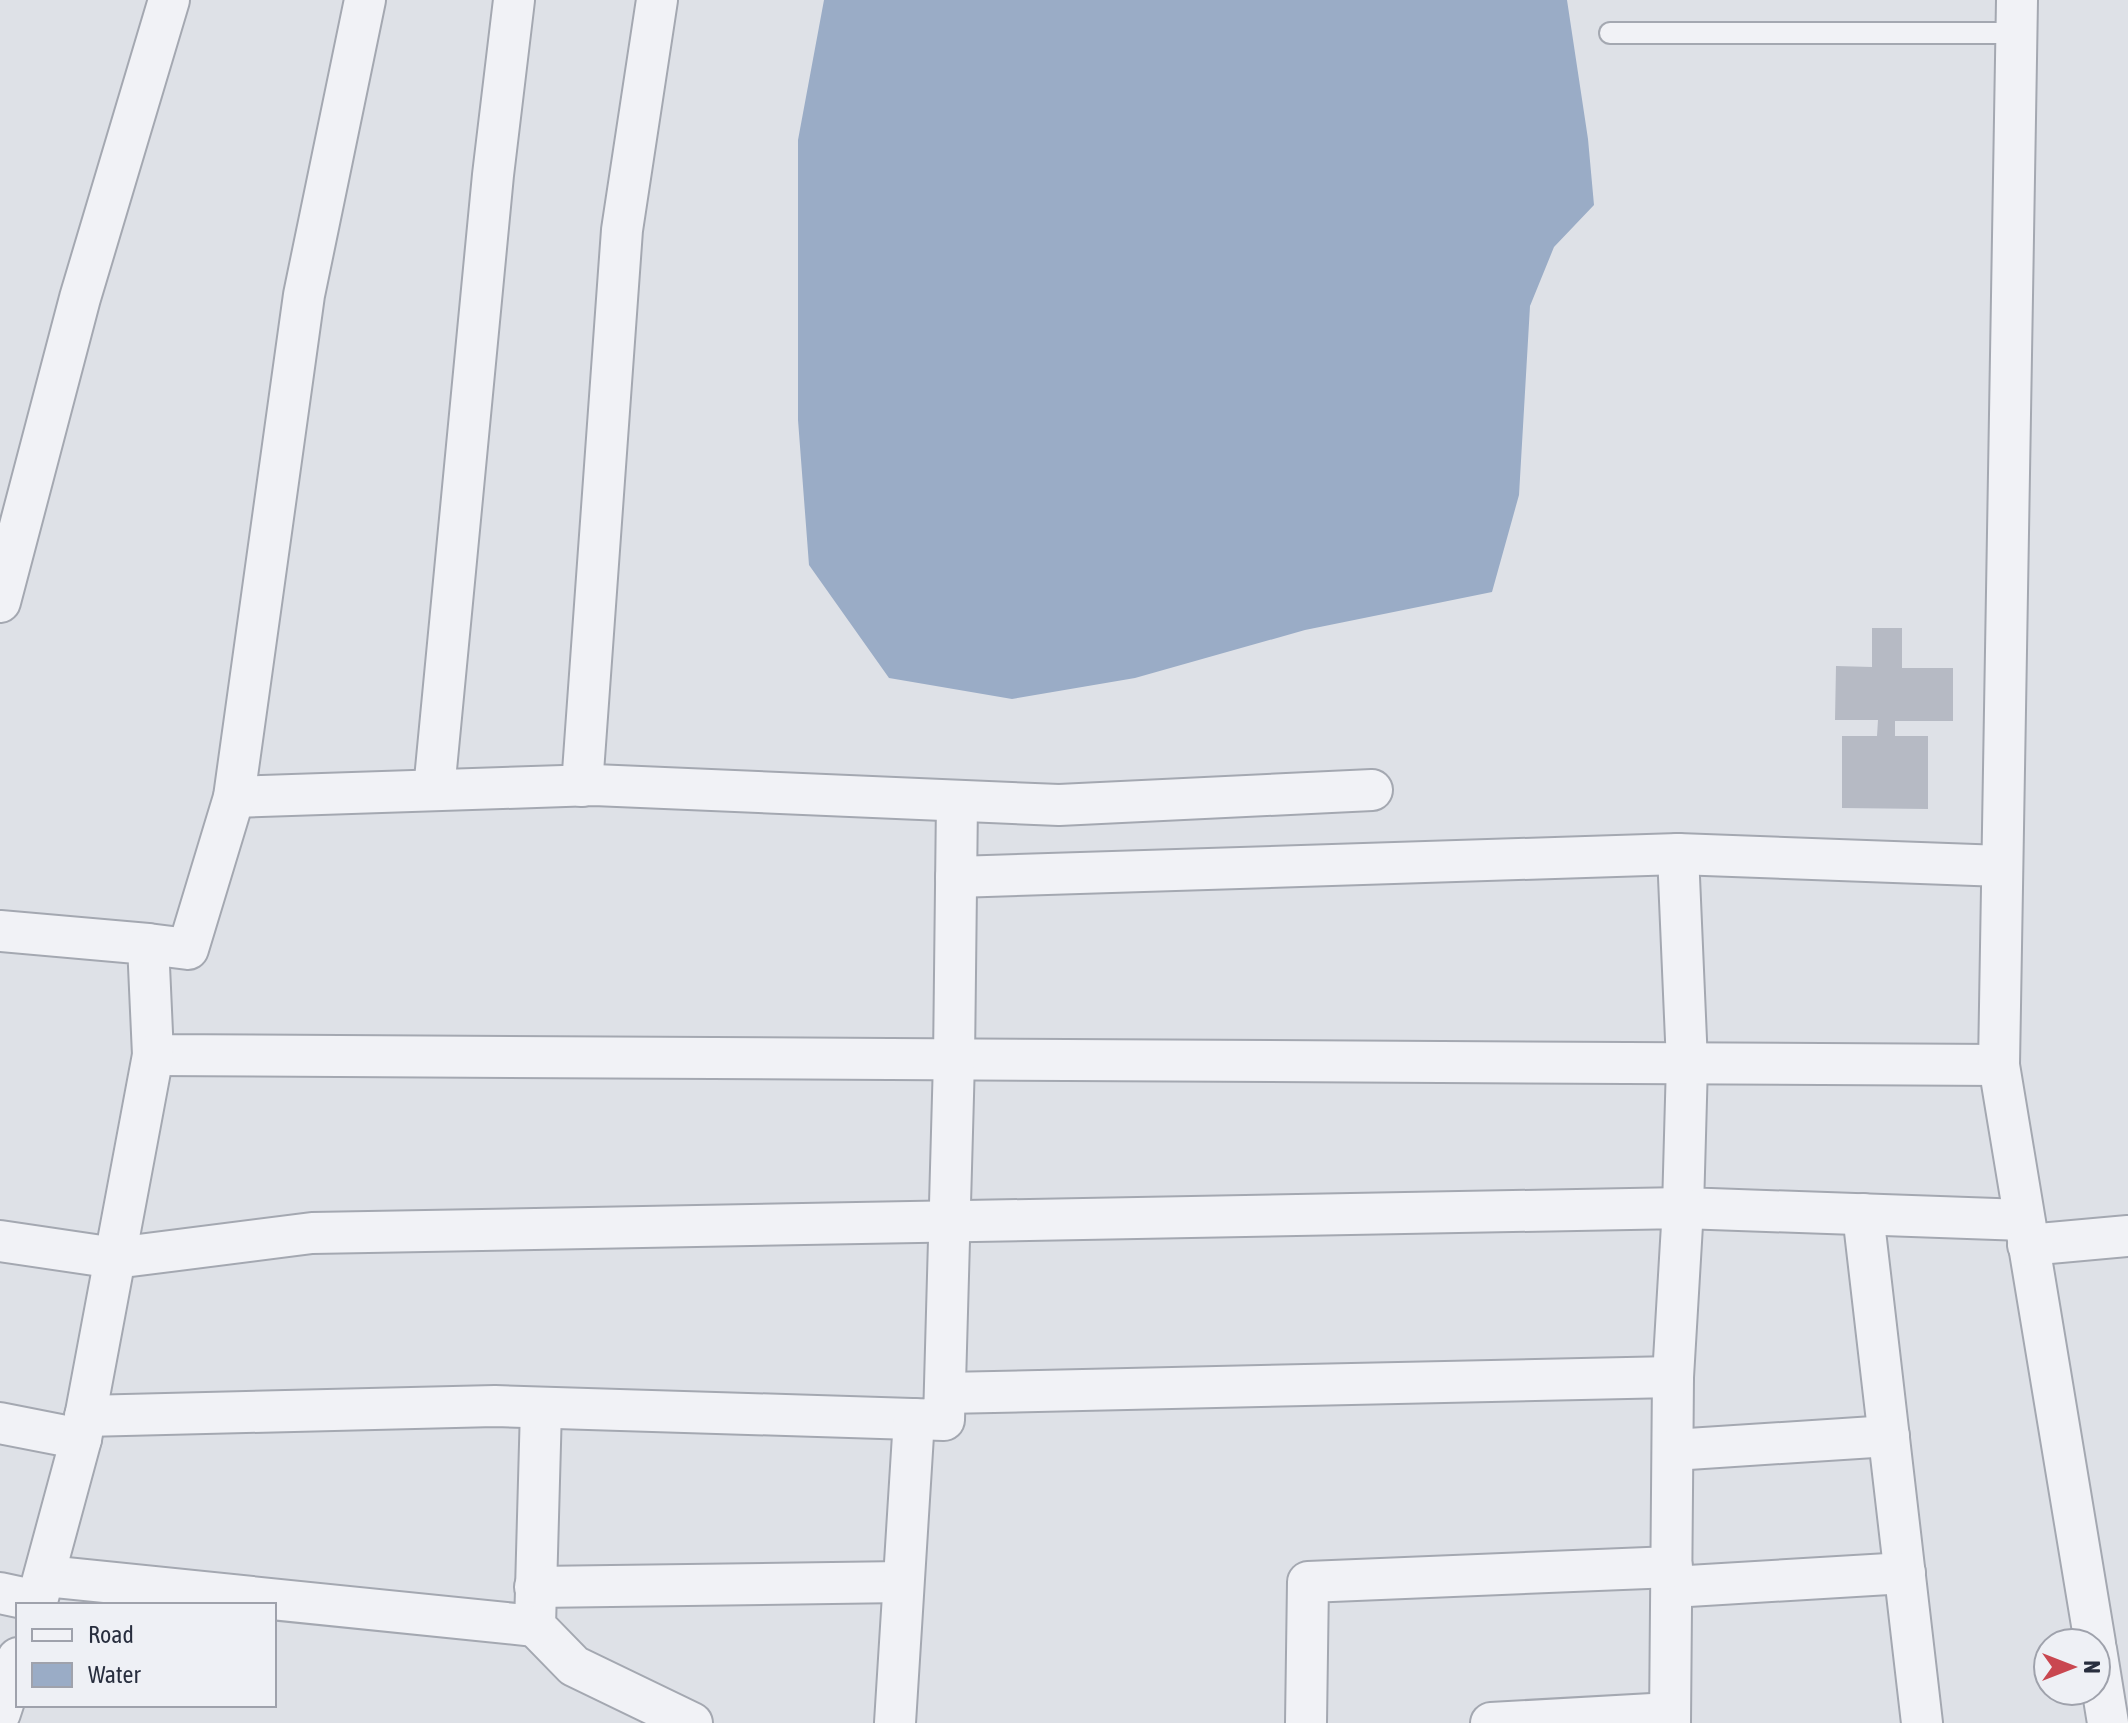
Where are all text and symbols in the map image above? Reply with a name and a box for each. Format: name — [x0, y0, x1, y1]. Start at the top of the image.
legend — [16, 1603, 276, 1707]
text: Road — [88, 1621, 134, 1648]
north arrow — [2032, 1627, 2112, 1707]
text: Water — [88, 1661, 141, 1688]
text: N — [2079, 1661, 2105, 1673]

